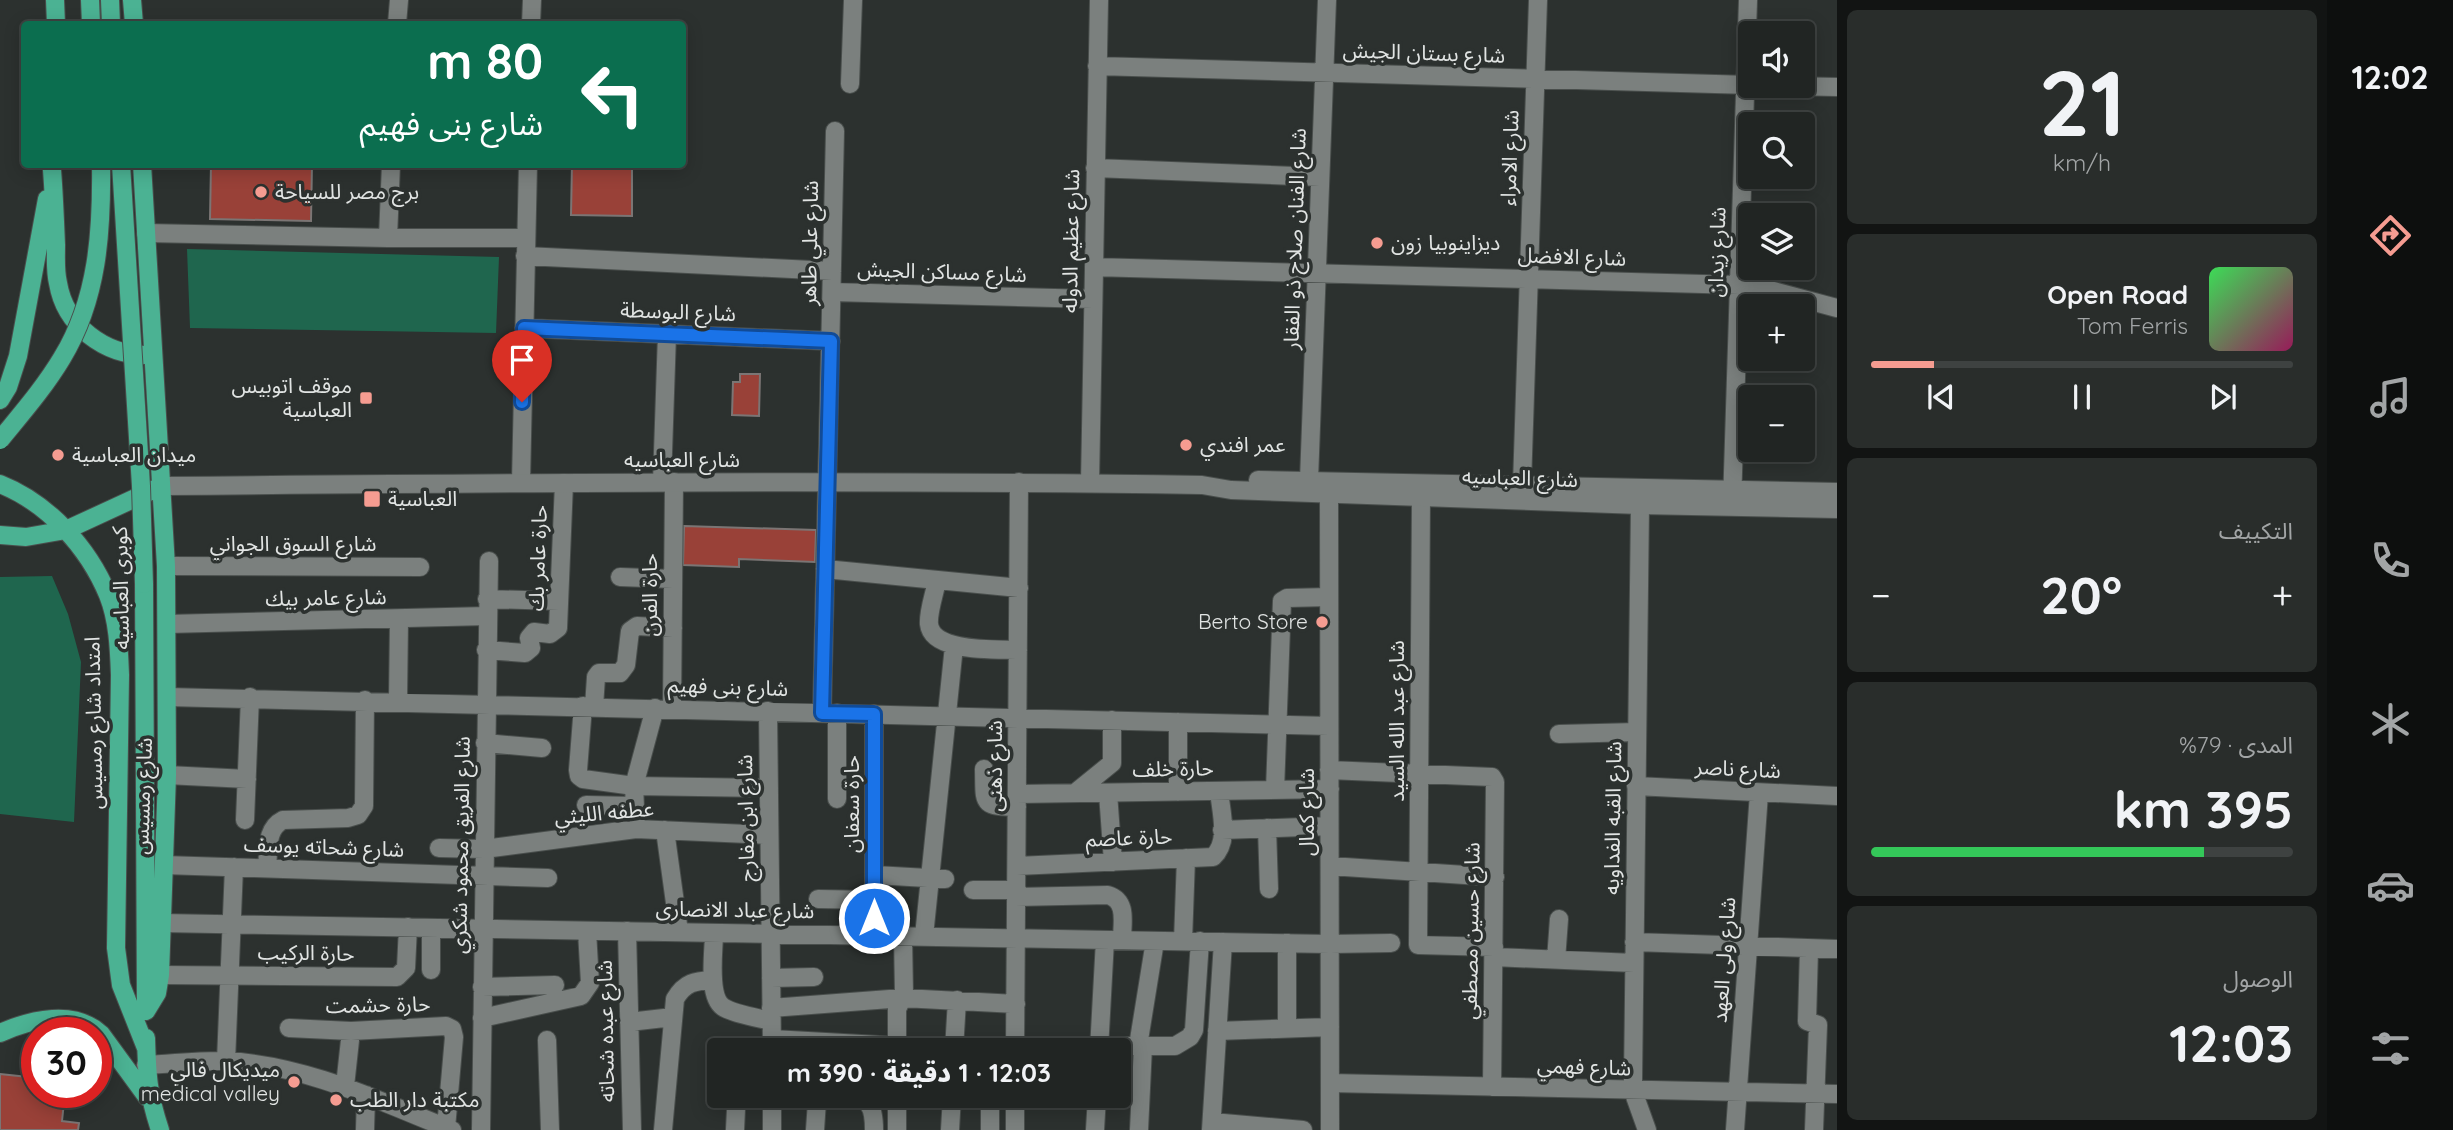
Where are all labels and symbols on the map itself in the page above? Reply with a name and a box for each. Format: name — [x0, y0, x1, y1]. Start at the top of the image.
street label: شارع بستان الجيش — [1342, 36, 1506, 71]
street label: شارع الامراء — [1494, 109, 1527, 207]
street label: شارع الفنان صلاح ذو الفقار — [1277, 128, 1314, 351]
street label: شارع عظيم الدوله — [1056, 169, 1087, 313]
place label: برج مصر للسياحة — [275, 178, 419, 207]
street label: شارع علي طاهر — [795, 180, 827, 307]
marker: برج مصر للسياحة — [253, 184, 269, 200]
street label: شارع زيدان — [1701, 206, 1734, 298]
place label: ديزاينوبيا زون — [1391, 229, 1500, 255]
marker: ديزاينوبيا زون — [1369, 235, 1385, 251]
street label: شارع الافضل — [1517, 241, 1627, 274]
street label: شارع مساكن الجيش — [857, 255, 1027, 290]
street label: شارع البوسطة — [620, 296, 736, 329]
pin — [492, 330, 552, 402]
place label: موقف اتوبيس العباسية — [232, 372, 352, 422]
marker: موقف اتوبيس العباسية — [358, 390, 374, 406]
place label: عمر افندي — [1200, 431, 1285, 461]
marker: عمر افندي — [1178, 437, 1194, 453]
place label: ميدان العباسية — [72, 441, 196, 467]
street label: شارع العباسيه — [624, 446, 740, 475]
marker: ميدان العباسية — [50, 447, 66, 463]
street label: شارع العباسيه — [1462, 462, 1578, 495]
place label: العباسية — [388, 485, 457, 511]
marker: العباسية — [362, 489, 382, 509]
street label: حارة عامر بك — [522, 504, 552, 612]
street label: كوبرى العباسيه — [106, 526, 134, 650]
street label: شارع السوق الجواني — [210, 530, 376, 560]
street label: حارة الفرن — [636, 553, 662, 637]
street label: شارع عامر بيك — [265, 583, 387, 614]
place label: Berto Store — [1198, 608, 1308, 634]
marker: Berto Store — [1314, 614, 1330, 630]
street label: امتداد شارع رمسيس — [78, 636, 111, 810]
street label: شارع عبد الله السيد — [1383, 640, 1412, 802]
street label: شارع بنى فهيم — [667, 671, 789, 704]
street label: شارع ذهنى — [981, 720, 1010, 812]
street label: شارع الفريق محمود شكري — [445, 736, 479, 954]
street label: شارع رمسيس — [127, 737, 160, 855]
street label: شارع القبه الفداويه — [1598, 741, 1629, 895]
street label: شارع ناصر — [1693, 753, 1782, 786]
street label: شارع ابن مفارج — [731, 754, 762, 882]
street label: حارة خلف — [1132, 754, 1214, 782]
street label: حارة سعفان — [838, 755, 864, 853]
street label: شارع كمال — [1293, 768, 1322, 856]
street label: عطفه الليثي — [553, 795, 655, 833]
street label: حارة عاصم — [1085, 822, 1173, 855]
street label: شارع شحاته يوسف — [243, 830, 405, 865]
street label: شارع حسين مصطفي — [1455, 842, 1488, 1020]
position arrow — [837, 881, 911, 955]
street label: شارع عباد الانصارى — [655, 895, 815, 926]
street label: شارع ولى العهد — [1706, 896, 1743, 1024]
street label: حارة الركيب — [257, 938, 355, 966]
street label: شارع عبده شحاته — [591, 960, 622, 1102]
street label: حارة حشمت — [325, 990, 431, 1018]
speed limit sign: 30 — [21, 1017, 112, 1108]
street label: شارع فهمي — [1536, 1051, 1632, 1085]
place label: ميديكال فالي medical valley — [141, 1056, 280, 1106]
marker: ميديكال فالي medical valley — [286, 1074, 302, 1090]
place label: مكتبة دار الطب — [350, 1086, 479, 1112]
marker: مكتبة دار الطب — [328, 1092, 344, 1108]

